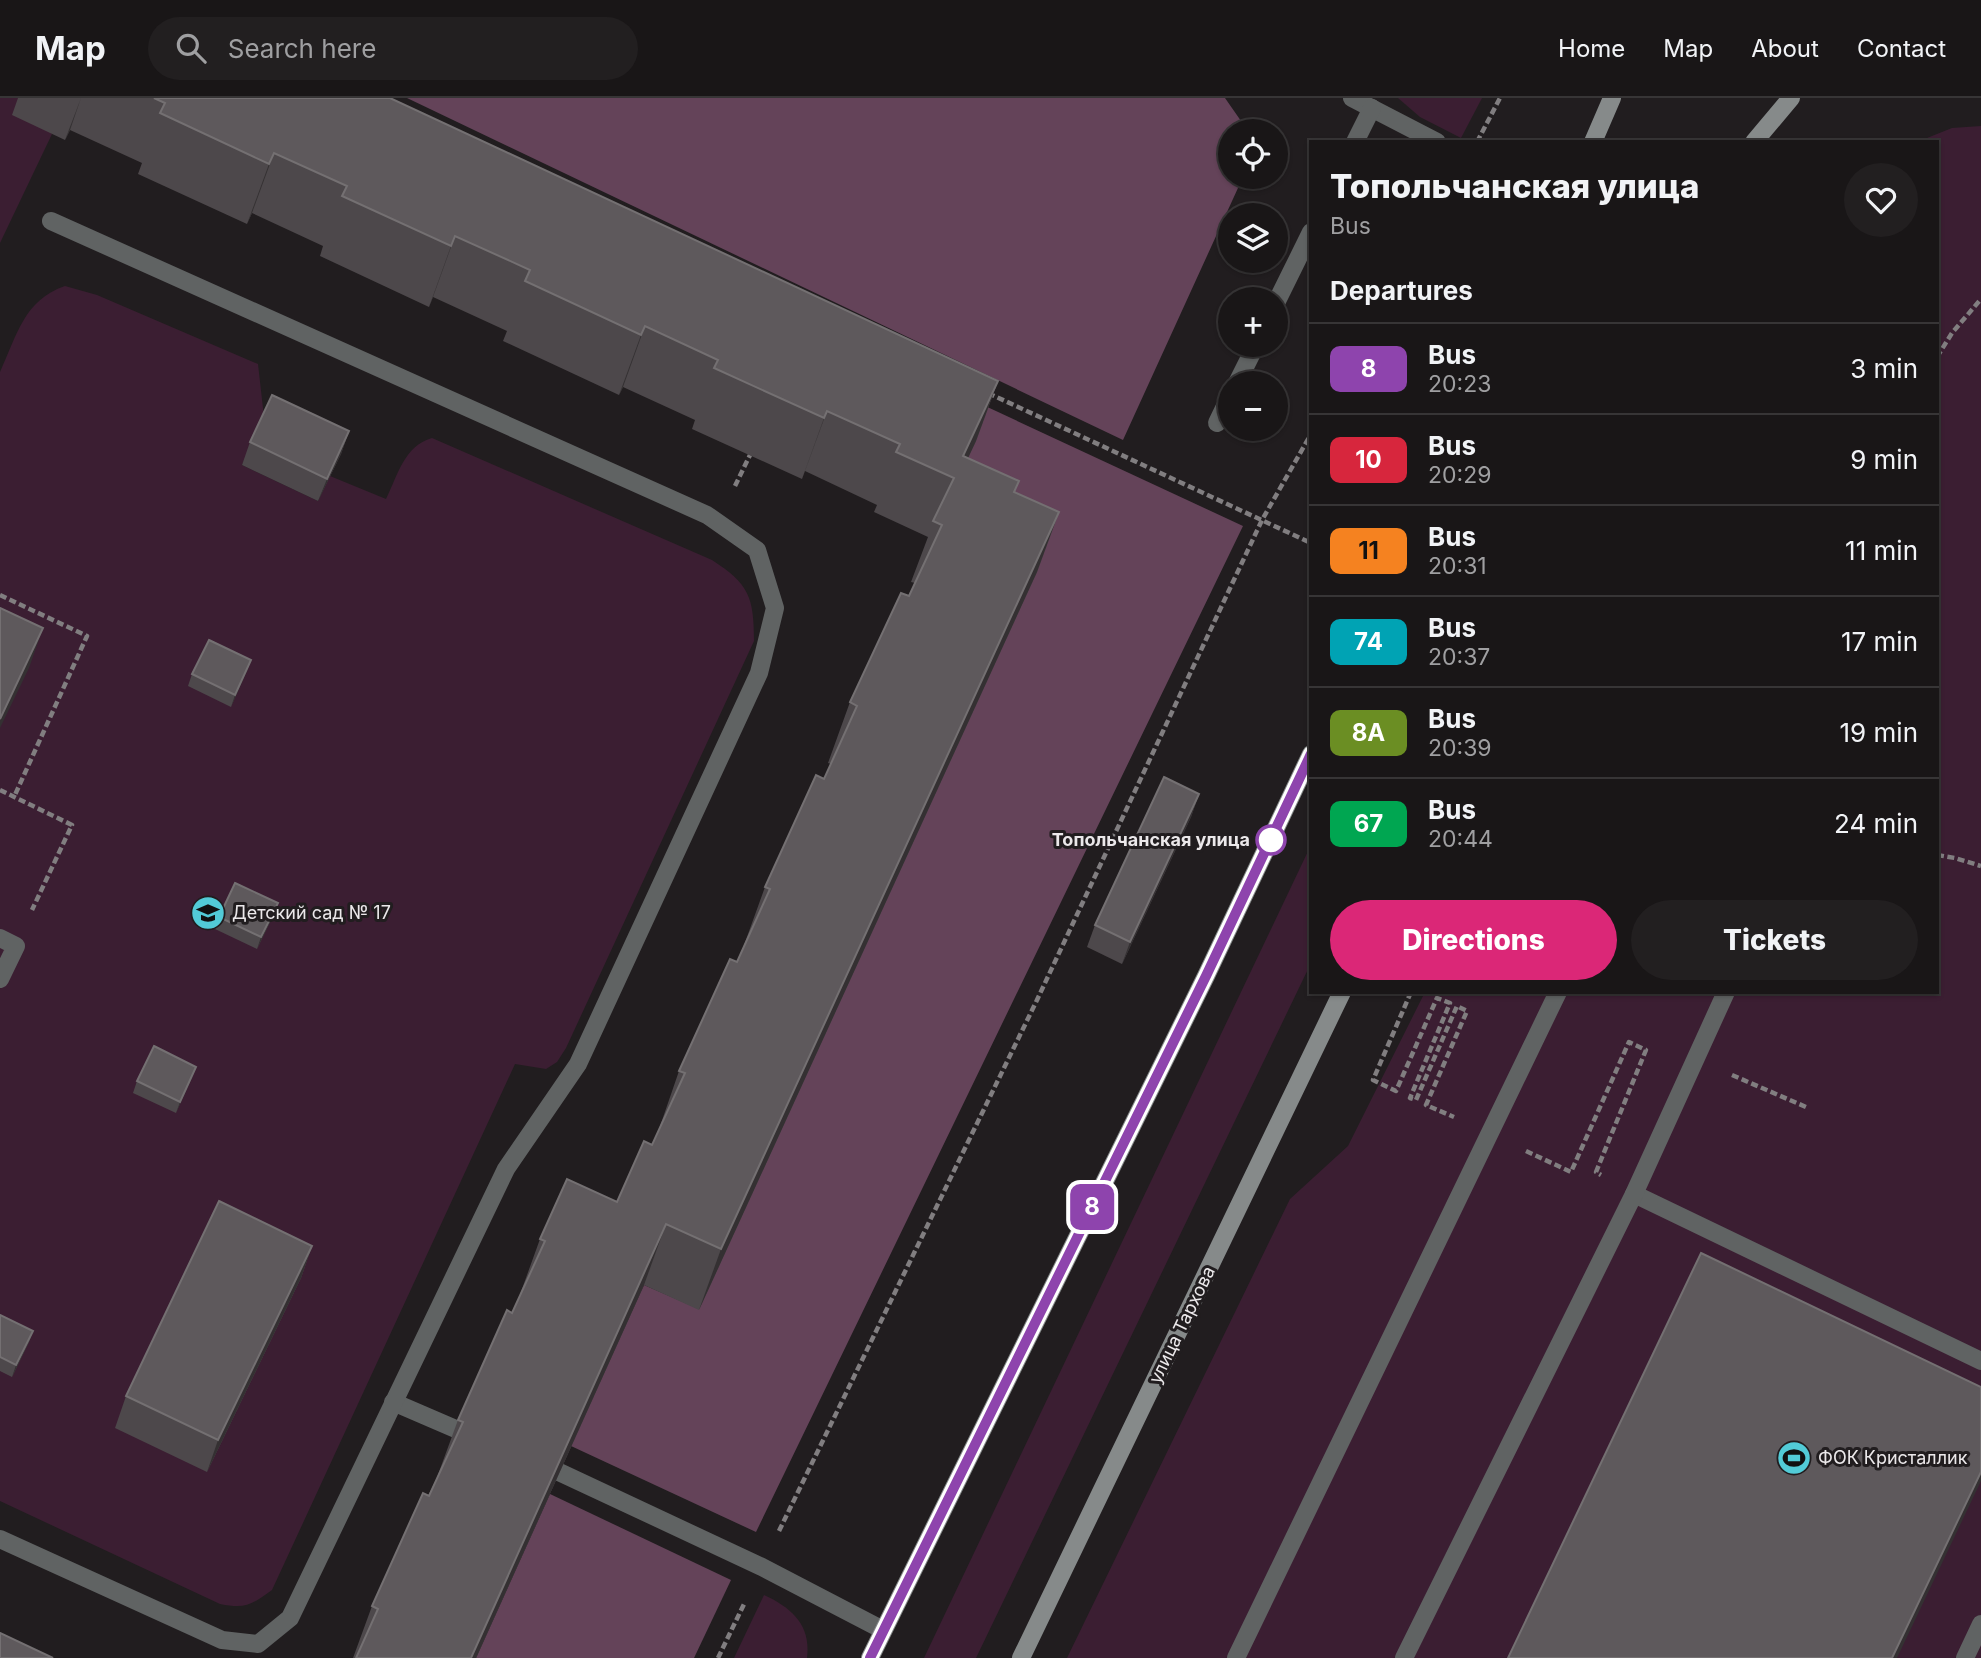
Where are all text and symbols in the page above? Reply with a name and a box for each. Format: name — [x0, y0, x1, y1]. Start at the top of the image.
search box — [148, 17, 638, 80]
text: Map — [35, 28, 106, 68]
icon: search — [172, 29, 210, 67]
text: Search here — [228, 33, 376, 64]
text: Home — [1558, 34, 1625, 63]
text: Map — [1663, 34, 1713, 63]
text: About — [1751, 34, 1819, 63]
text: Contact — [1857, 34, 1946, 63]
map controls — [1218, 119, 1288, 441]
button: locate — [1218, 119, 1288, 189]
button: heart — [1844, 163, 1918, 237]
text: Топольчанская улица — [1330, 166, 1700, 206]
button: layers — [1218, 203, 1288, 273]
text: Bus — [1330, 212, 1371, 240]
text: Departures — [1330, 275, 1473, 306]
button: + — [1218, 287, 1288, 357]
text: Bus — [1428, 339, 1476, 370]
text: 3 min — [1850, 353, 1918, 384]
text: 8 — [1361, 354, 1376, 383]
text: 20:23 — [1428, 370, 1491, 398]
button: − — [1218, 371, 1288, 441]
text: Bus — [1428, 430, 1476, 461]
text: 9 min — [1850, 444, 1918, 475]
text: 10 — [1355, 445, 1382, 474]
text: 20:29 — [1428, 461, 1491, 489]
text: Bus — [1428, 521, 1476, 552]
text: 11 min — [1845, 535, 1918, 566]
text: 11 — [1358, 536, 1379, 565]
text: 20:31 — [1428, 552, 1487, 580]
text: Bus — [1428, 612, 1476, 643]
text: 17 min — [1841, 626, 1918, 657]
text: 74 — [1354, 627, 1383, 656]
text: 20:37 — [1428, 643, 1490, 671]
text: Bus — [1428, 703, 1476, 734]
text: 19 min — [1840, 717, 1918, 748]
text: 8А — [1352, 718, 1385, 747]
text: 20:39 — [1428, 734, 1492, 762]
text: Bus — [1428, 794, 1476, 825]
text: 24 min — [1834, 808, 1918, 839]
text: 67 — [1354, 809, 1383, 838]
marker: Топольчанская улица — [1256, 825, 1286, 855]
text: 20:44 — [1428, 825, 1493, 853]
place label: Топольчанская улица — [1052, 829, 1250, 850]
school or university icon: Детский сад № 17 — [189, 894, 227, 932]
button: Directions — [1330, 900, 1617, 980]
button: Tickets — [1631, 900, 1918, 980]
place label: Детский сад № 17 — [232, 902, 391, 923]
line badge: 8 — [1069, 1184, 1115, 1230]
text: 8 — [1084, 1192, 1100, 1221]
street label: улица Тархова — [1144, 1263, 1219, 1387]
sports icon: ФОК Кристаллик — [1775, 1439, 1813, 1477]
place label: ФОК Кристаллик — [1818, 1447, 1968, 1468]

